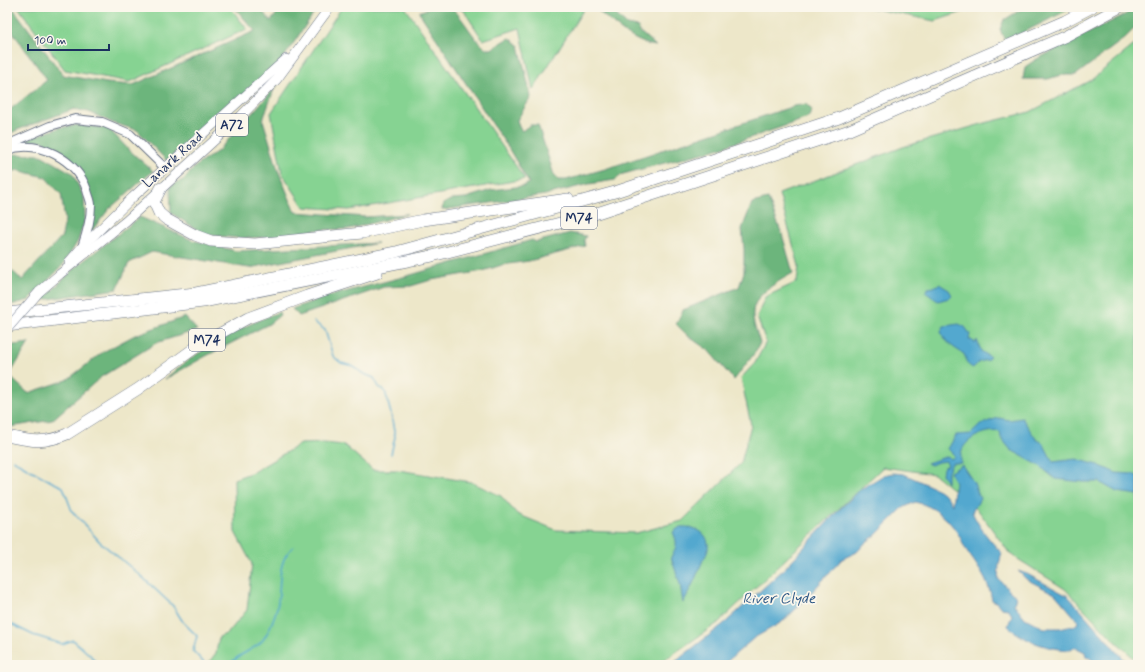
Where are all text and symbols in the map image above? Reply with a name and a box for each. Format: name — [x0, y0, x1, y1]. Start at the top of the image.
scale bar — [28, 26, 109, 52]
text: 100 m — [34, 33, 66, 49]
road number: A72 — [216, 114, 248, 136]
street label: Lanark Road — [139, 128, 207, 192]
road number: M74 — [561, 207, 597, 229]
road number: M74 — [189, 329, 225, 351]
water label: River Clyde — [743, 589, 816, 609]

